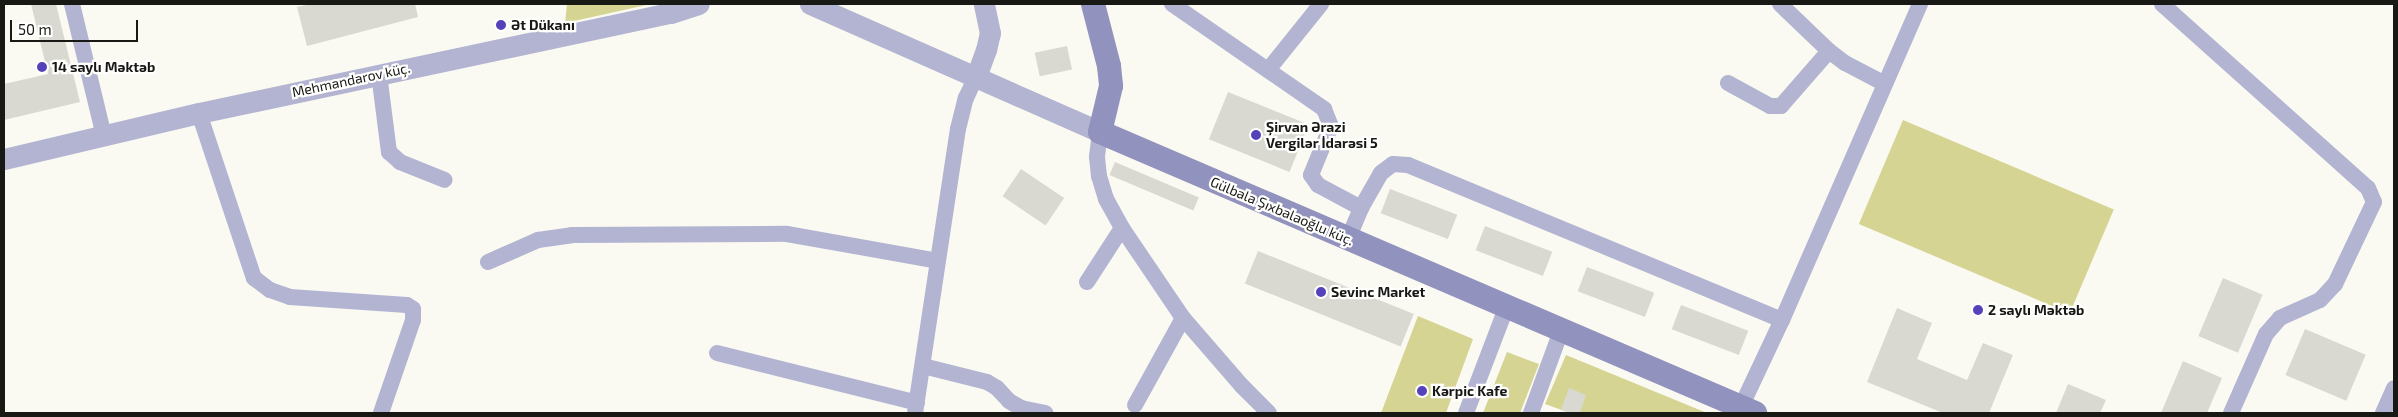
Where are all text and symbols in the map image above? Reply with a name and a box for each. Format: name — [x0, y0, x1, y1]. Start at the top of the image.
scale bar — [12, 10, 140, 42]
place label: Ət Dükanı — [511, 17, 575, 33]
marker: Ət Dükanı — [495, 19, 507, 31]
text: 50 m — [18, 20, 52, 38]
place label: 14 saylı Məktəb — [52, 59, 155, 75]
street label: Mehmandarov küç. — [290, 59, 412, 101]
marker: 14 saylı Məktəb — [36, 61, 48, 73]
place label: Şirvan Ərazi Vergilər İdarəsi 5 — [1266, 119, 1378, 152]
marker: Şirvan Ərazi Vergilər İdarəsi 5 — [1250, 129, 1262, 141]
street label: Gülbala Şıxbalaoğlu küç. — [1208, 173, 1356, 249]
place label: Sevinc Market — [1331, 284, 1425, 300]
marker: Sevinc Market — [1315, 286, 1327, 298]
place label: 2 saylı Məktəb — [1988, 302, 2084, 318]
marker: 2 saylı Məktəb — [1972, 304, 1984, 316]
place label: Kərpic Kafe — [1432, 383, 1507, 399]
marker: Kərpic Kafe — [1416, 385, 1428, 397]

